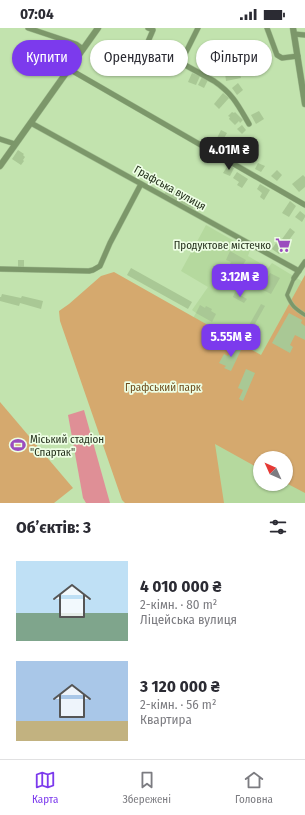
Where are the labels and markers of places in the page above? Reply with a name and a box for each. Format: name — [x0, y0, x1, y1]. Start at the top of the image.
pin: 4.01M ₴ — [192, 137, 266, 171]
supermarket icon: Продуктове містечко — [274, 236, 292, 254]
place label: Продуктове містечко — [174, 239, 271, 252]
pin: 3.12M ₴ — [203, 264, 277, 298]
pin: 5.55M ₴ — [194, 324, 268, 358]
place label: Міський стадіон "Спартак" — [30, 433, 104, 459]
sports icon: Міський стадіон "Спартак" — [9, 436, 27, 454]

